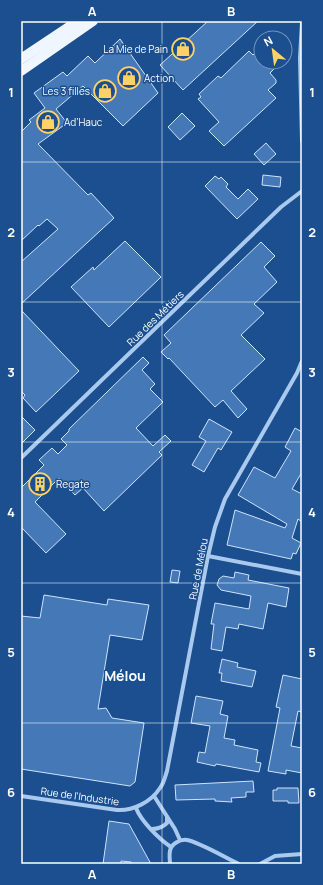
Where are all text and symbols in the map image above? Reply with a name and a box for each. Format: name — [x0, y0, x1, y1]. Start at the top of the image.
text: A — [88, 2, 97, 20]
text: B — [227, 2, 235, 20]
north arrow — [253, 30, 293, 70]
text: N — [261, 32, 275, 49]
shop icon: La Mie de Pain — [170, 36, 196, 62]
place label: La Mie de Pain — [103, 42, 168, 56]
shop icon: Action — [116, 65, 142, 91]
place label: Action — [144, 71, 174, 85]
shop icon: Les 3 filles — [92, 78, 118, 104]
text: 1 — [8, 83, 14, 101]
text: 1 — [309, 83, 315, 101]
place label: Les 3 filles — [42, 84, 90, 98]
shop icon: Ad’Hauc — [35, 109, 61, 135]
place label: Ad’Hauc — [64, 115, 103, 129]
text: 2 — [7, 223, 15, 241]
text: 2 — [308, 223, 316, 241]
street label: Rue des Métiers — [123, 287, 187, 349]
text: 3 — [7, 363, 15, 381]
text: 3 — [308, 363, 316, 381]
building icon: Regate — [27, 471, 53, 497]
place label: Regate — [56, 477, 89, 491]
text: 4 — [7, 503, 15, 521]
text: 4 — [308, 503, 316, 521]
street label: Rue de Mélou — [185, 537, 211, 601]
text: 5 — [7, 643, 15, 661]
text: 5 — [308, 643, 316, 661]
district label: Mélou — [104, 666, 146, 685]
text: 6 — [7, 783, 15, 801]
text: 6 — [308, 783, 316, 801]
street label: Rue de l'Industrie — [40, 784, 120, 808]
text: A — [88, 865, 97, 883]
text: B — [227, 865, 235, 883]

